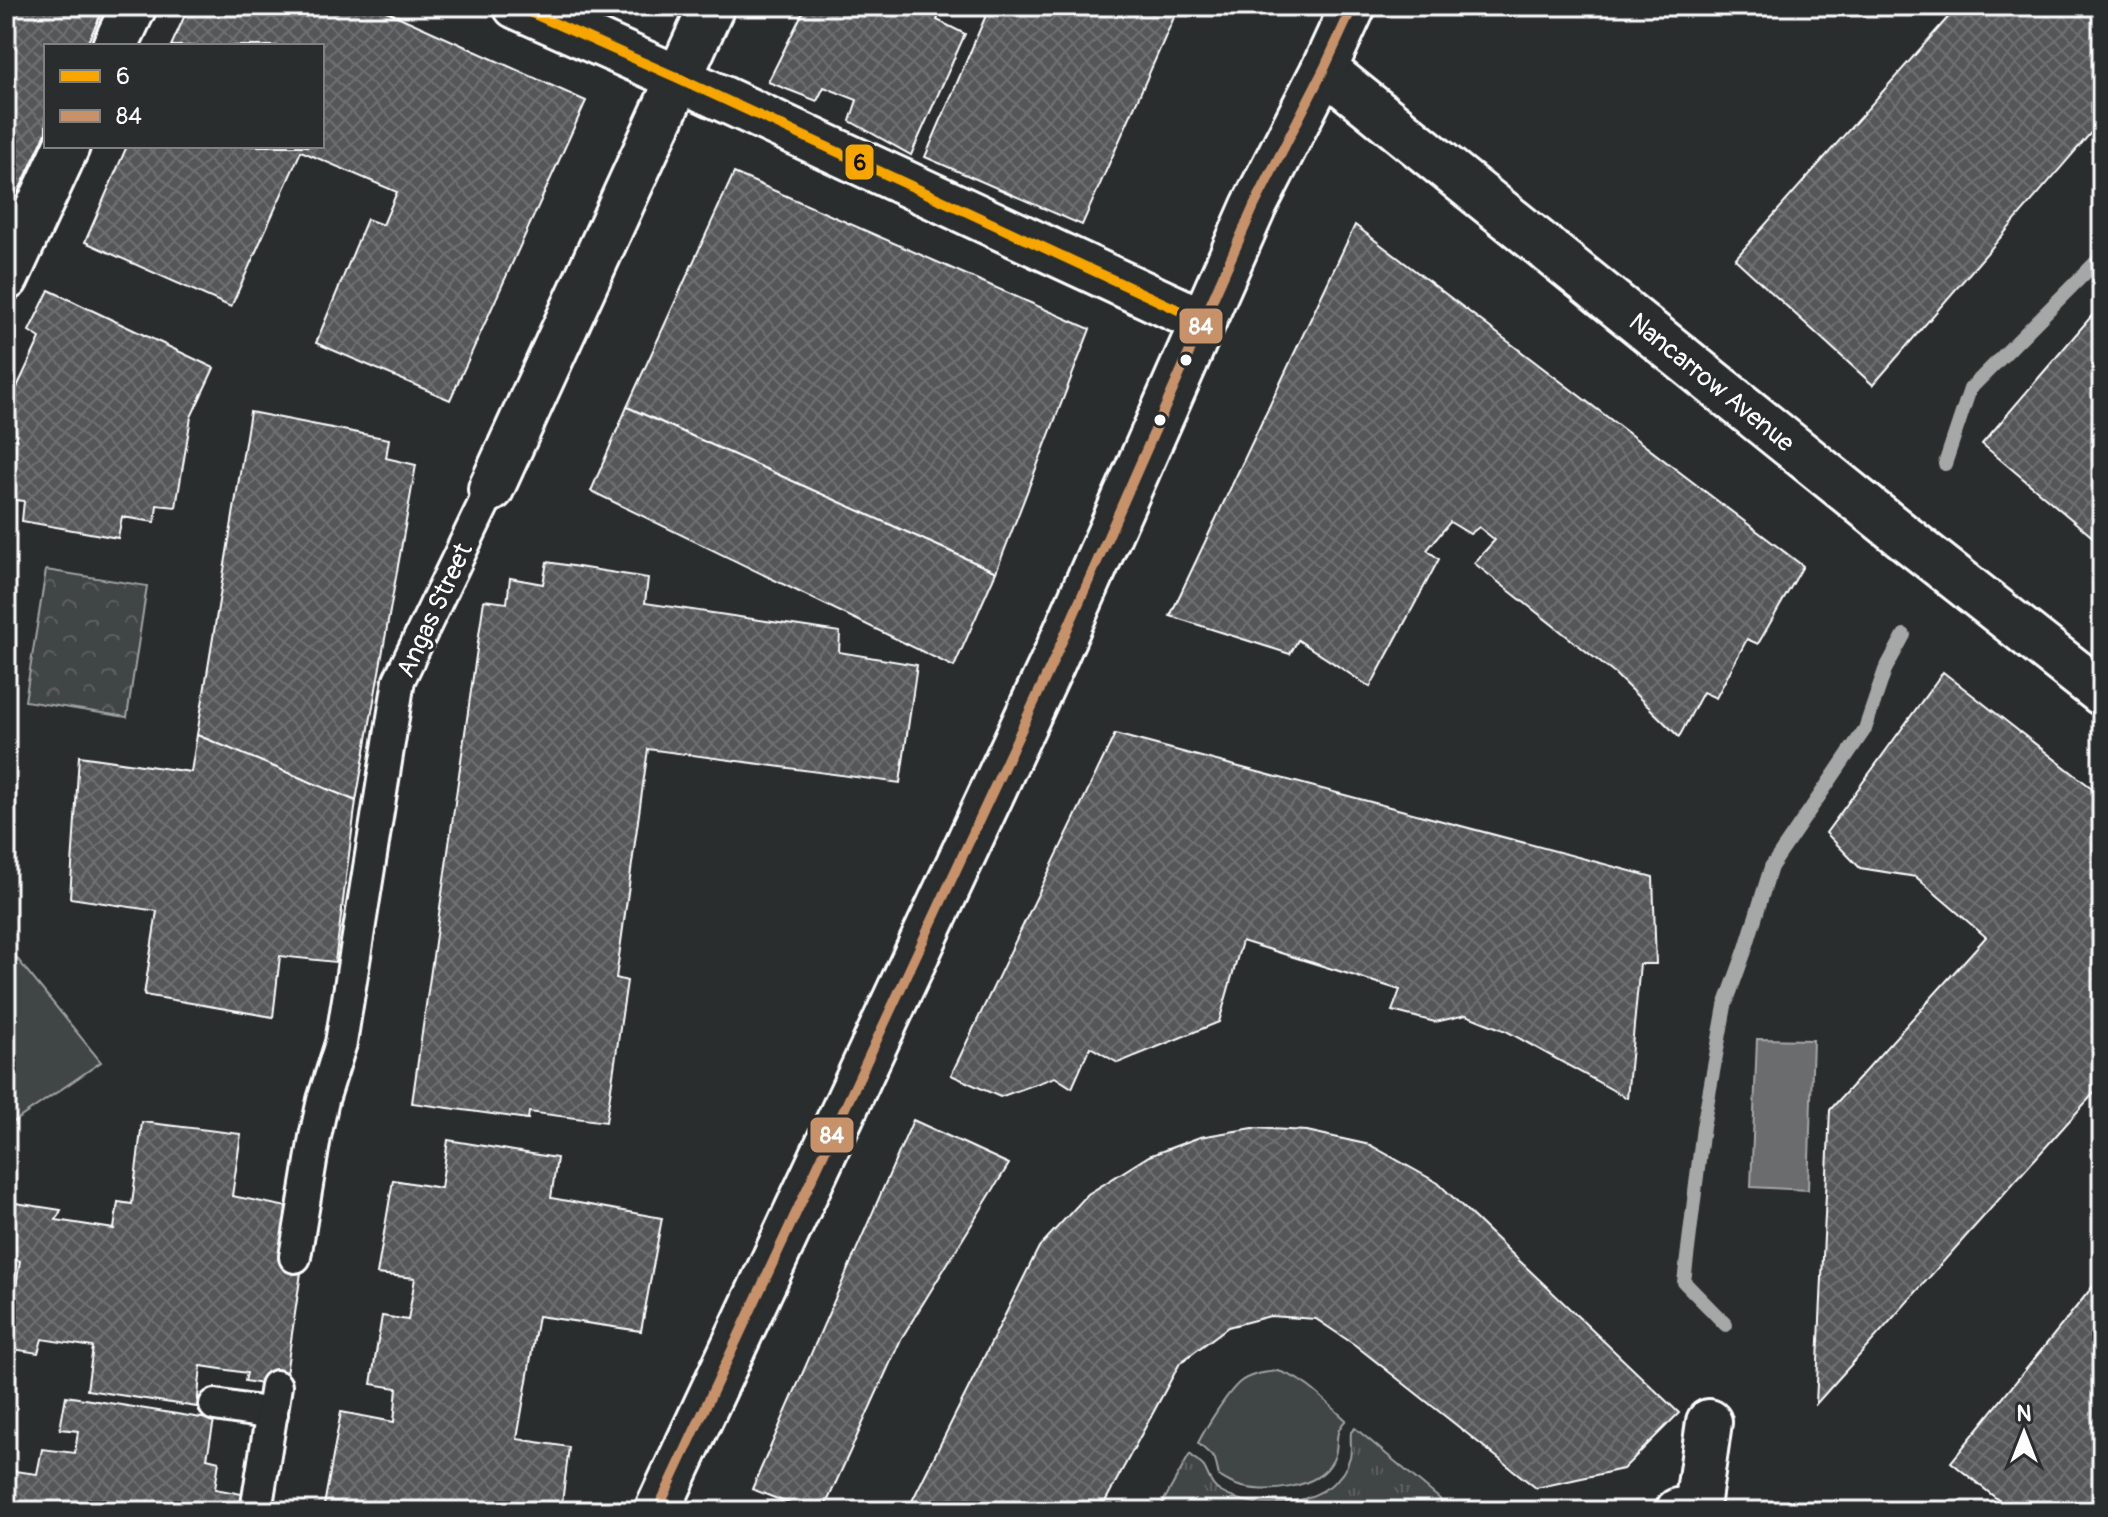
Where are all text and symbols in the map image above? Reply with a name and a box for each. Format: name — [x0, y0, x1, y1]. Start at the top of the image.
legend — [44, 44, 324, 148]
text: 6 — [116, 62, 130, 91]
text: 84 — [116, 102, 142, 131]
line badge: 6 — [844, 143, 875, 181]
text: 6 — [854, 149, 867, 177]
street label: Nancarrow Avenue — [1622, 306, 1801, 459]
line badge: 84 — [1178, 307, 1224, 345]
text: 84 — [1189, 313, 1213, 341]
unlabelled marker — [1178, 352, 1194, 368]
unlabelled marker — [1152, 412, 1168, 428]
street label: Angas Street — [390, 538, 480, 683]
line badge: 84 — [809, 1116, 855, 1154]
text: 84 — [820, 1122, 844, 1150]
north arrow — [1984, 1393, 2064, 1473]
text: N — [2017, 1400, 2032, 1428]

